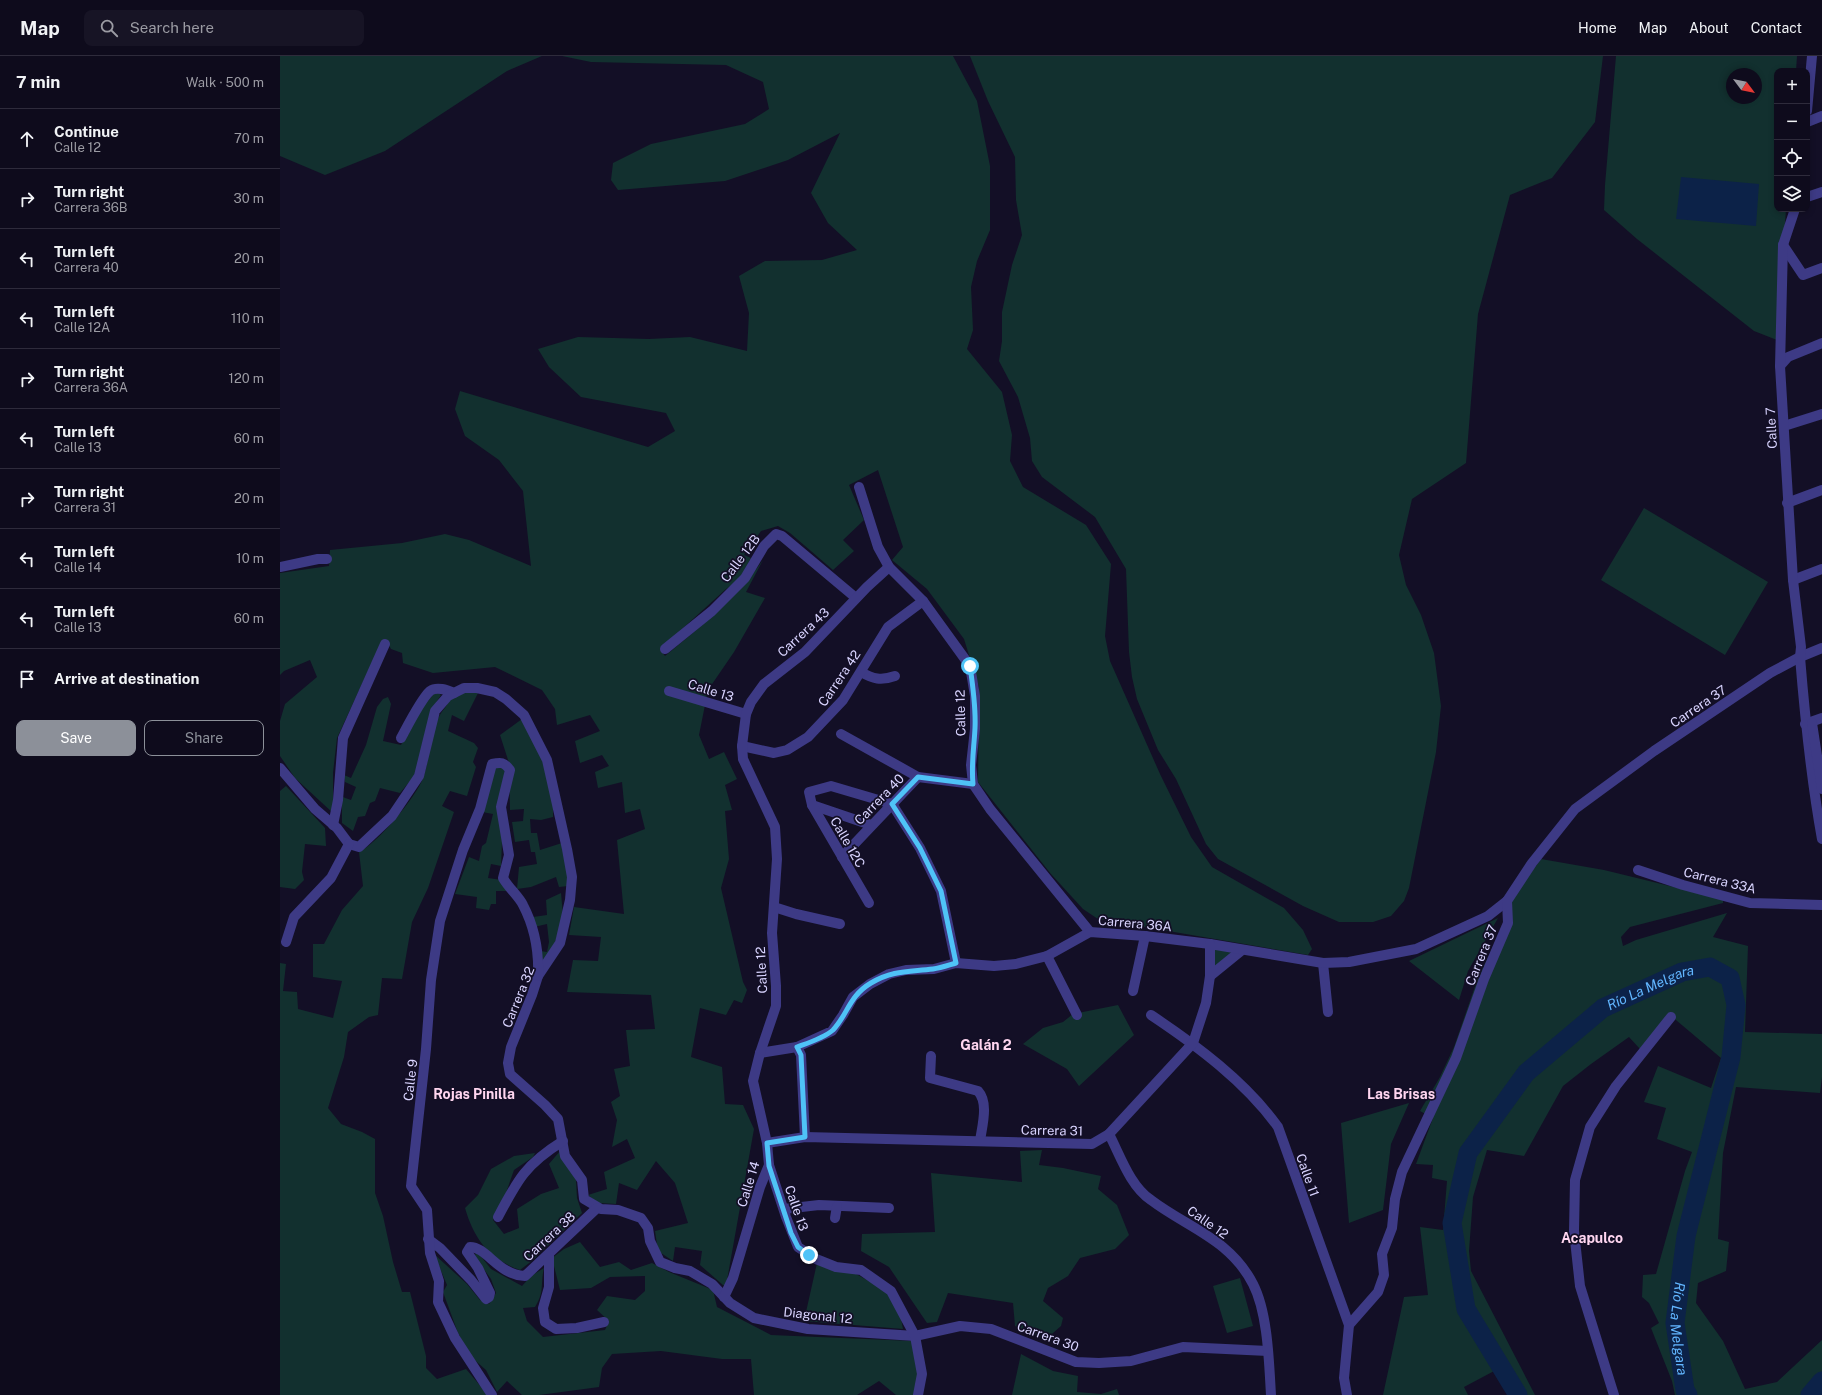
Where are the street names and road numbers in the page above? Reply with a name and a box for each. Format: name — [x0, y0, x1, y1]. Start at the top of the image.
street label: Calle 7 — [1763, 407, 1780, 449]
street label: Calle 12B — [718, 532, 763, 585]
street label: Carrera 43 — [774, 605, 832, 660]
street label: Carrera 42 — [815, 647, 864, 709]
street label: Calle 13 — [686, 676, 736, 705]
street label: Carrera 37 — [1667, 682, 1729, 731]
street label: Calle 12 — [953, 689, 968, 737]
street label: Carrera 40 — [851, 771, 907, 828]
street label: Calle 12C — [827, 814, 868, 870]
street label: Carrera 33A — [1682, 864, 1758, 897]
street label: Carrera 36A — [1097, 913, 1173, 934]
street label: Carrera 37 — [1462, 922, 1501, 988]
street label: Calle 12 — [753, 946, 770, 994]
street label: Carrera 32 — [499, 964, 538, 1030]
street label: Calle 9 — [400, 1058, 420, 1102]
street label: Carrera 31 — [1021, 1122, 1083, 1139]
street label: Calle 11 — [1293, 1152, 1322, 1199]
street label: Calle 14 — [734, 1159, 763, 1209]
street label: Calle 13 — [782, 1183, 811, 1233]
street label: Calle 12 — [1184, 1203, 1231, 1242]
street label: Carrera 38 — [520, 1209, 578, 1264]
street label: Diagonal 12 — [783, 1304, 854, 1327]
street label: Carrera 30 — [1015, 1318, 1081, 1355]

